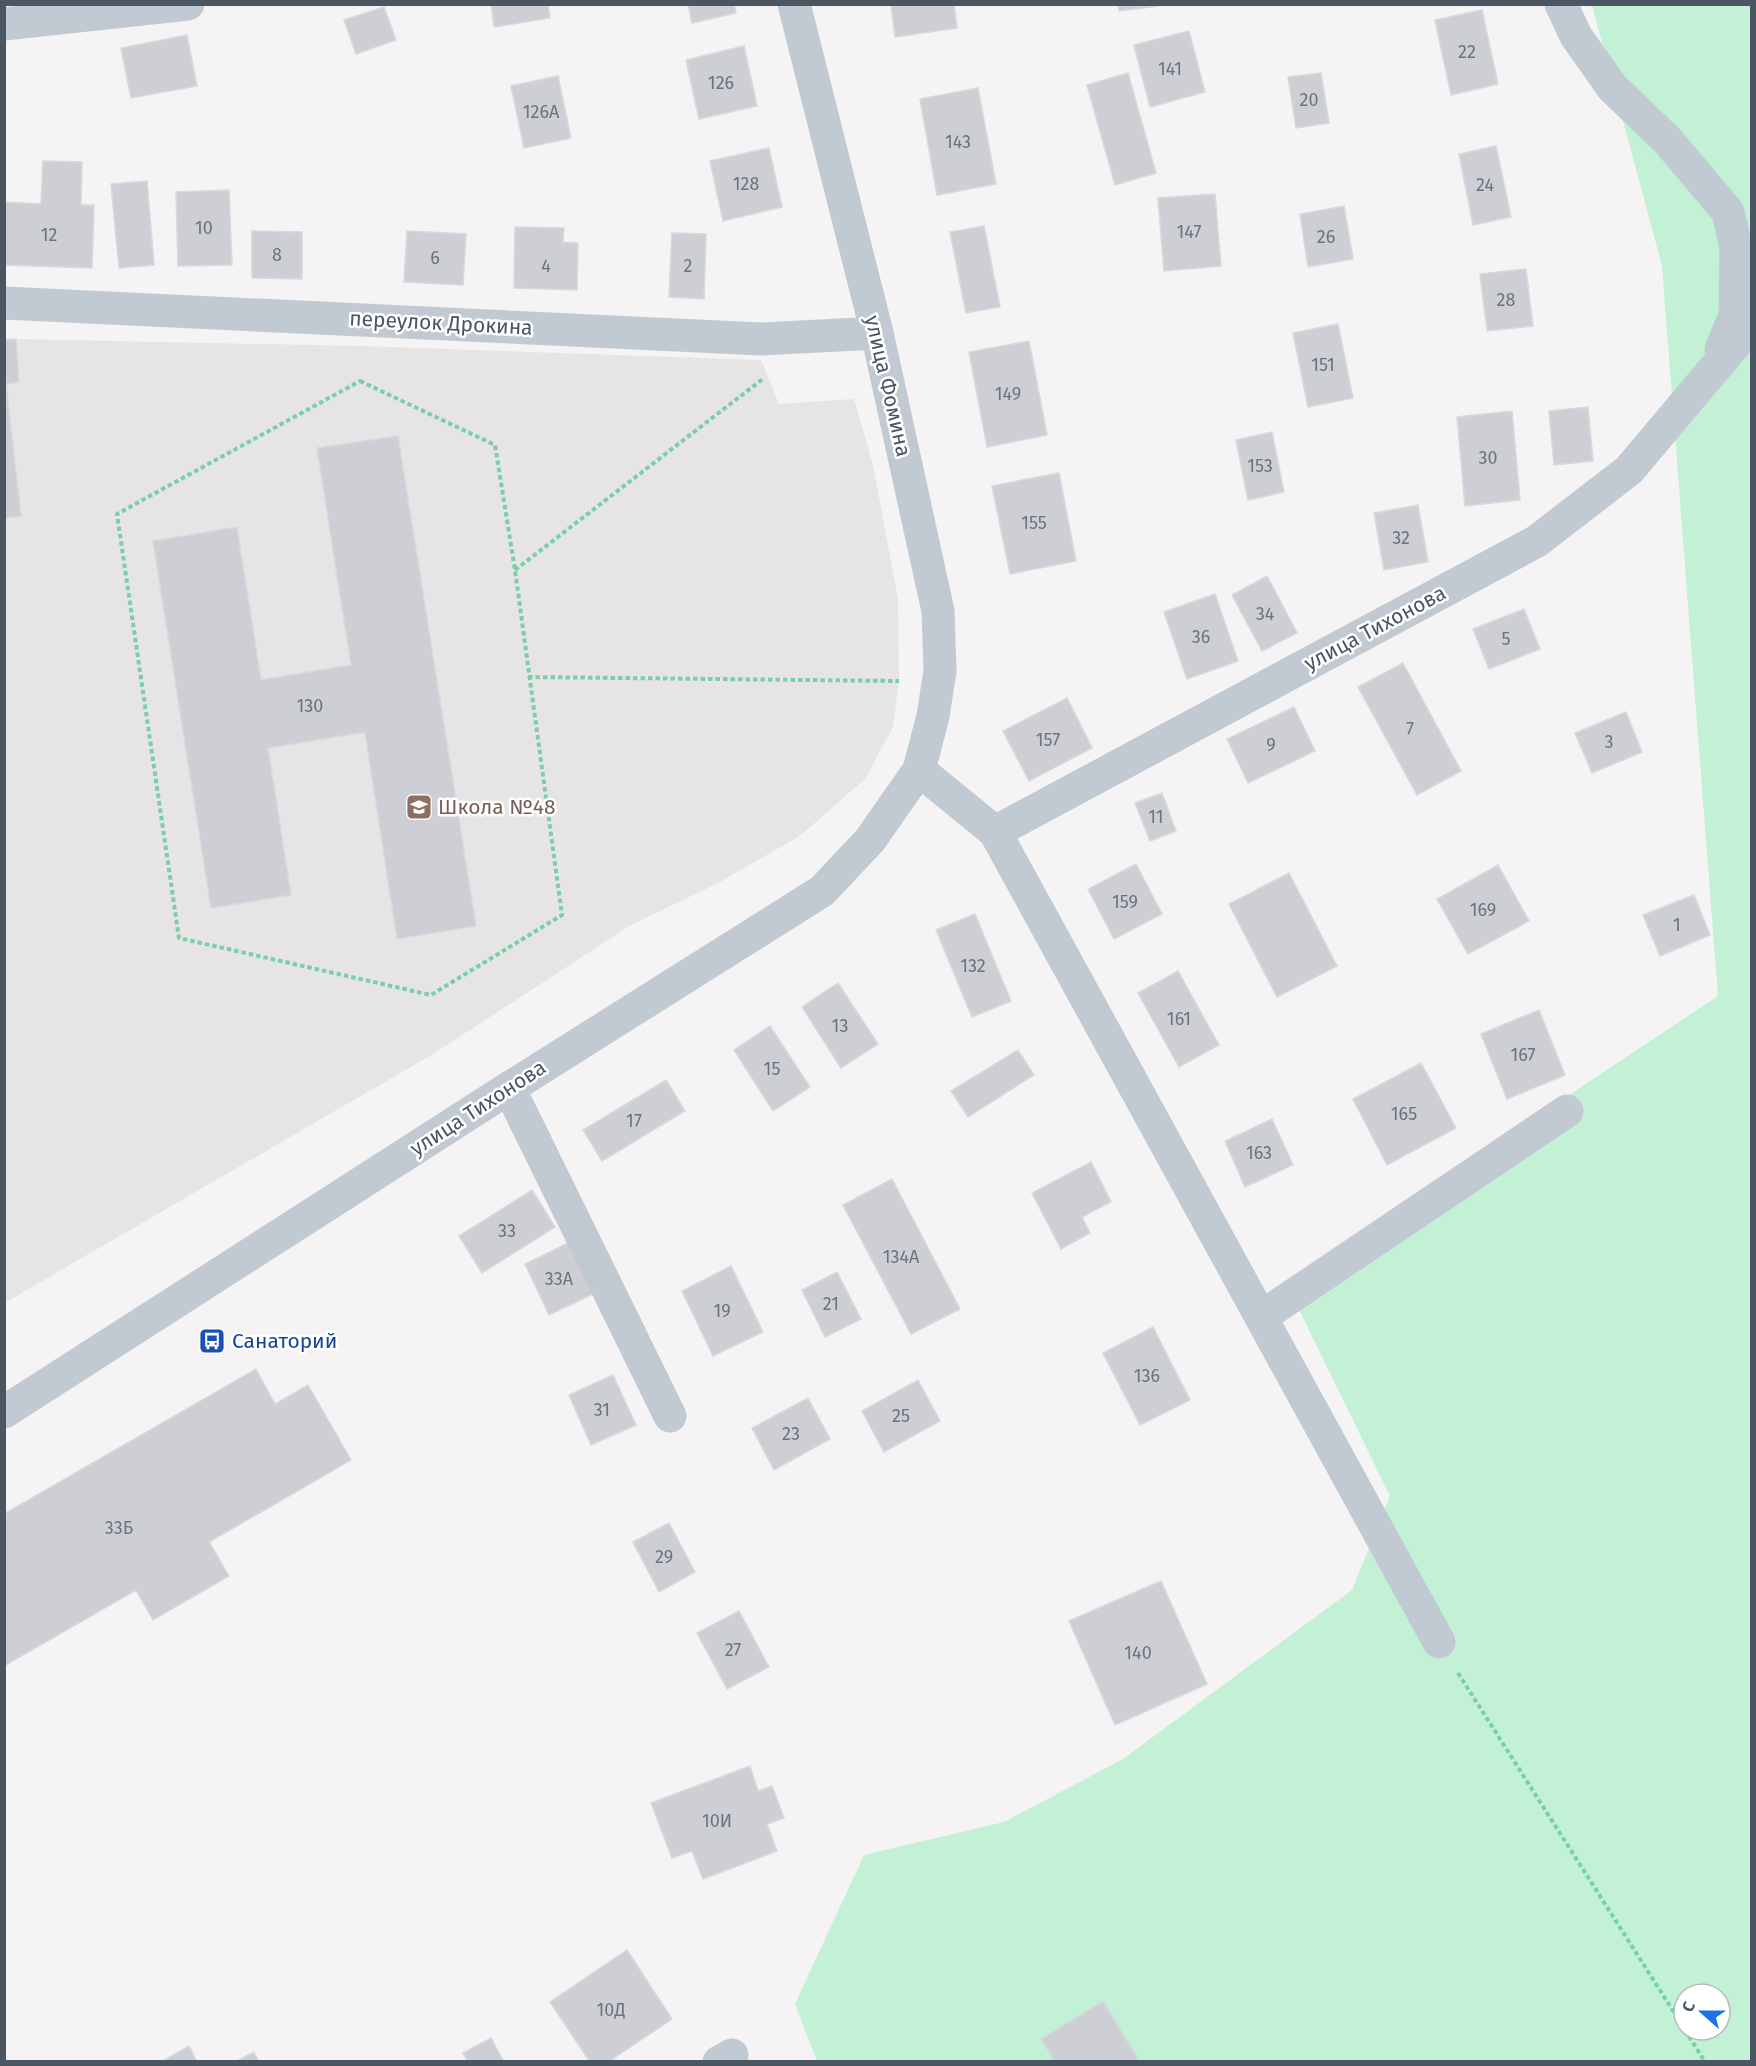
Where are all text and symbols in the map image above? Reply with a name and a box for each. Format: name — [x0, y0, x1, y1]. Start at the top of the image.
house number: 22 — [1458, 41, 1476, 63]
house number: 141 — [1158, 58, 1182, 80]
house number: 126 — [708, 72, 734, 94]
house number: 20 — [1300, 89, 1318, 111]
house number: 126А — [523, 101, 560, 123]
house number: 143 — [945, 131, 971, 153]
house number: 128 — [733, 173, 759, 195]
house number: 24 — [1476, 174, 1494, 196]
house number: 10 — [195, 217, 213, 239]
house number: 147 — [1177, 221, 1201, 243]
house number: 12 — [41, 224, 57, 246]
house number: 26 — [1317, 226, 1335, 248]
house number: 8 — [272, 244, 282, 266]
house number: 6 — [430, 247, 440, 269]
house number: 4 — [541, 255, 551, 277]
house number: 2 — [684, 255, 693, 277]
house number: 28 — [1497, 289, 1515, 311]
street label: переулок Дрокина — [349, 305, 533, 341]
street label: улица Фомина — [859, 313, 917, 459]
house number: 151 — [1311, 354, 1335, 376]
house number: 149 — [995, 383, 1021, 405]
house number: 30 — [1478, 447, 1498, 469]
house number: 153 — [1247, 455, 1273, 477]
house number: 155 — [1021, 512, 1047, 534]
house number: 32 — [1392, 527, 1410, 549]
street label: улица Тихонова — [1300, 580, 1450, 676]
house number: 34 — [1256, 603, 1275, 625]
house number: 36 — [1192, 626, 1210, 648]
house number: 5 — [1501, 628, 1511, 650]
house number: 130 — [297, 695, 323, 717]
house number: 7 — [1406, 718, 1414, 740]
house number: 157 — [1036, 729, 1060, 751]
house number: 3 — [1605, 731, 1613, 753]
house number: 9 — [1266, 734, 1276, 756]
school or university icon: Школа №48 — [404, 792, 434, 822]
place label: Школа №48 — [438, 794, 556, 820]
house number: 11 — [1148, 806, 1164, 828]
house number: 159 — [1112, 891, 1138, 913]
house number: 169 — [1470, 899, 1496, 921]
house number: 1 — [1673, 914, 1681, 936]
house number: 132 — [960, 955, 986, 977]
house number: 161 — [1167, 1008, 1191, 1030]
house number: 13 — [832, 1015, 848, 1037]
house number: 167 — [1511, 1044, 1535, 1066]
street label: улица Тихонова — [405, 1054, 551, 1162]
house number: 15 — [764, 1058, 780, 1080]
house number: 165 — [1391, 1103, 1417, 1125]
house number: 17 — [626, 1110, 642, 1132]
house number: 163 — [1246, 1142, 1272, 1164]
house number: 33 — [498, 1220, 516, 1242]
house number: 134А — [883, 1246, 920, 1268]
house number: 33А — [545, 1268, 574, 1290]
house number: 21 — [823, 1293, 839, 1315]
house number: 19 — [713, 1300, 731, 1322]
bus stop icon: Санаторий — [197, 1326, 227, 1356]
place label: Санаторий — [232, 1328, 337, 1354]
house number: 136 — [1134, 1365, 1160, 1387]
house number: 31 — [594, 1399, 610, 1421]
house number: 25 — [892, 1405, 910, 1427]
house number: 23 — [782, 1423, 800, 1445]
house number: 33Б — [105, 1517, 133, 1539]
house number: 29 — [655, 1546, 673, 1568]
house number: 27 — [725, 1639, 741, 1661]
house number: 140 — [1124, 1642, 1152, 1664]
house number: 10И — [702, 1810, 732, 1832]
north arrow — [1672, 1982, 1732, 2042]
text: С — [1678, 1998, 1699, 2015]
house number: 10Д — [597, 1999, 625, 2021]

